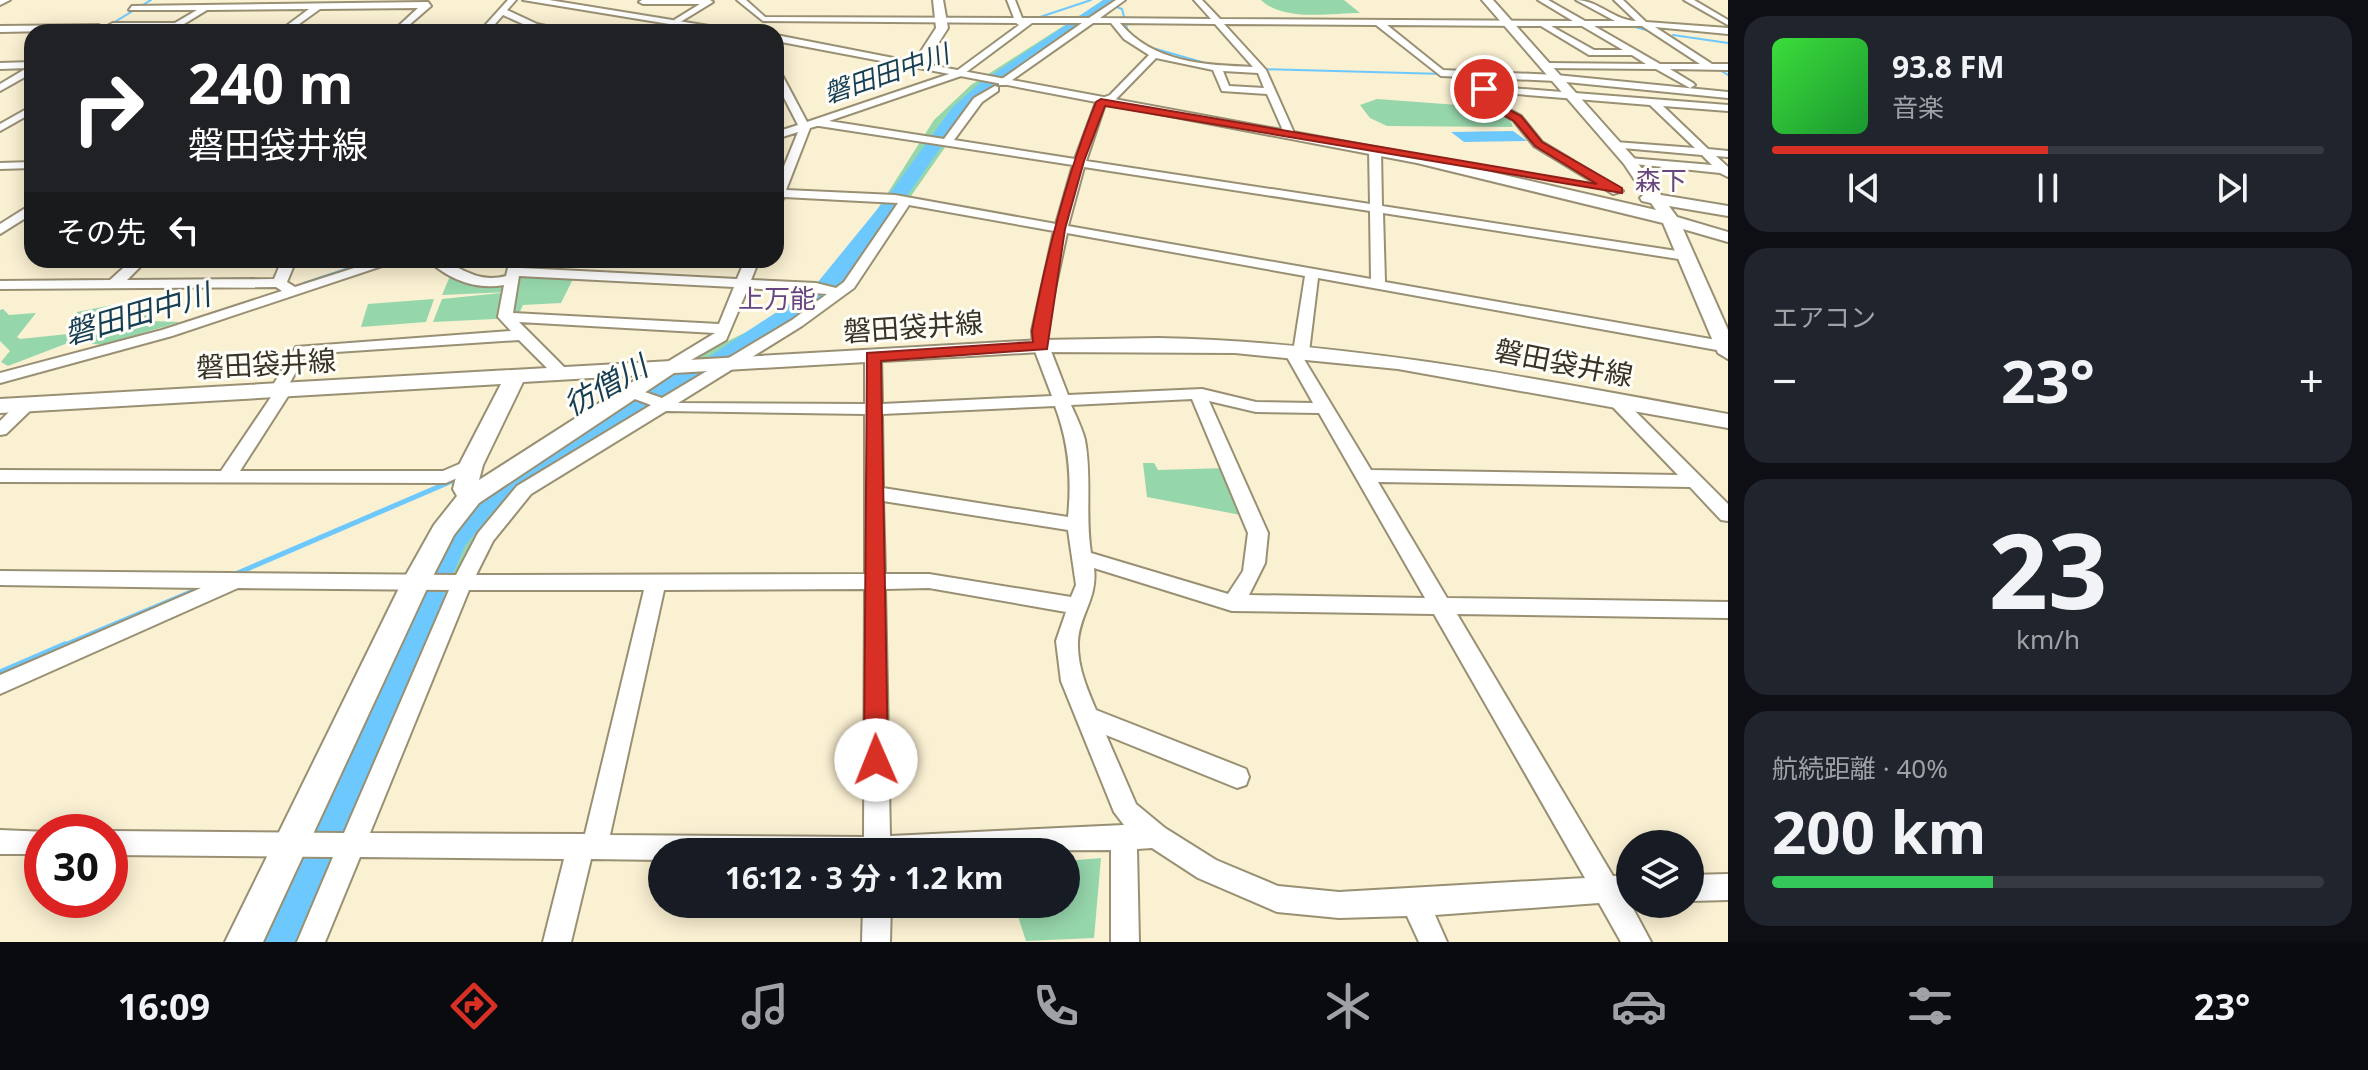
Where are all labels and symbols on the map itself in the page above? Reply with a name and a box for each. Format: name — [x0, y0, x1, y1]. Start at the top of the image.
water label: 磐田田中川 — [819, 34, 956, 111]
pin — [1450, 55, 1518, 123]
district label: 森下 — [1635, 162, 1687, 198]
water label: 磐田田中川 — [59, 272, 218, 353]
district label: 上万能 — [738, 280, 816, 316]
street label: 磐田袋井線 — [842, 302, 984, 350]
street label: 磐田袋井線 — [1492, 330, 1636, 394]
street label: 磐田袋井線 — [195, 340, 337, 386]
water label: 彷僧川 — [556, 344, 657, 425]
position arrow — [834, 718, 918, 802]
speed limit sign: 30 — [24, 814, 128, 918]

